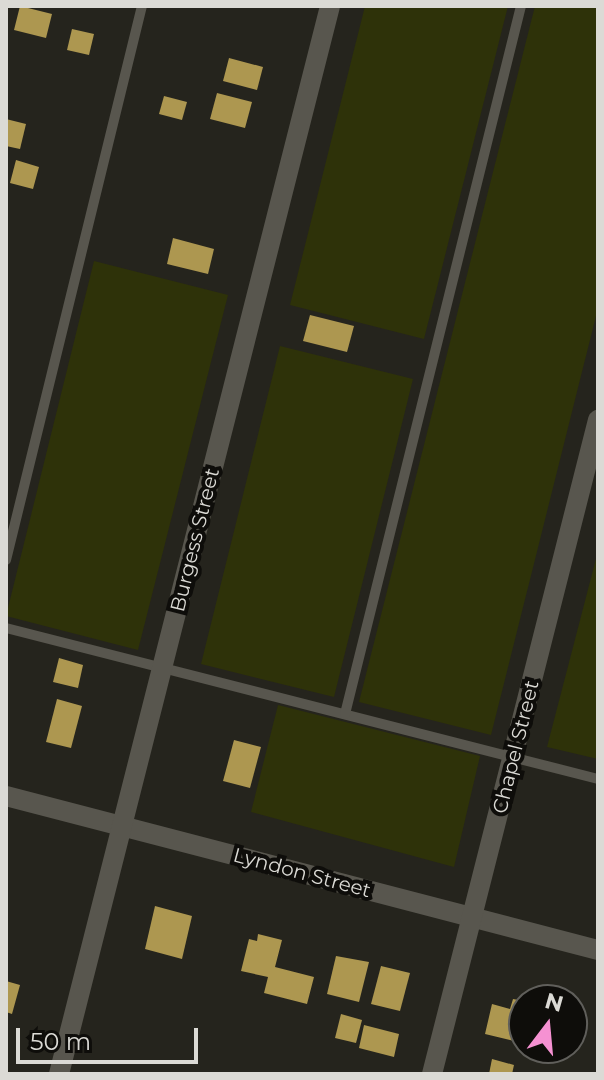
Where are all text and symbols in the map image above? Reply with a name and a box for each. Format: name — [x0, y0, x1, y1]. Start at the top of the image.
street label: Burgess Street — [166, 466, 224, 614]
street label: Chapel Street — [488, 678, 544, 816]
street label: Lyndon Street — [231, 843, 373, 903]
north arrow — [508, 984, 588, 1064]
text: N — [542, 987, 566, 1018]
scale bar — [20, 1012, 202, 1062]
text: 50 m — [30, 1027, 91, 1056]

